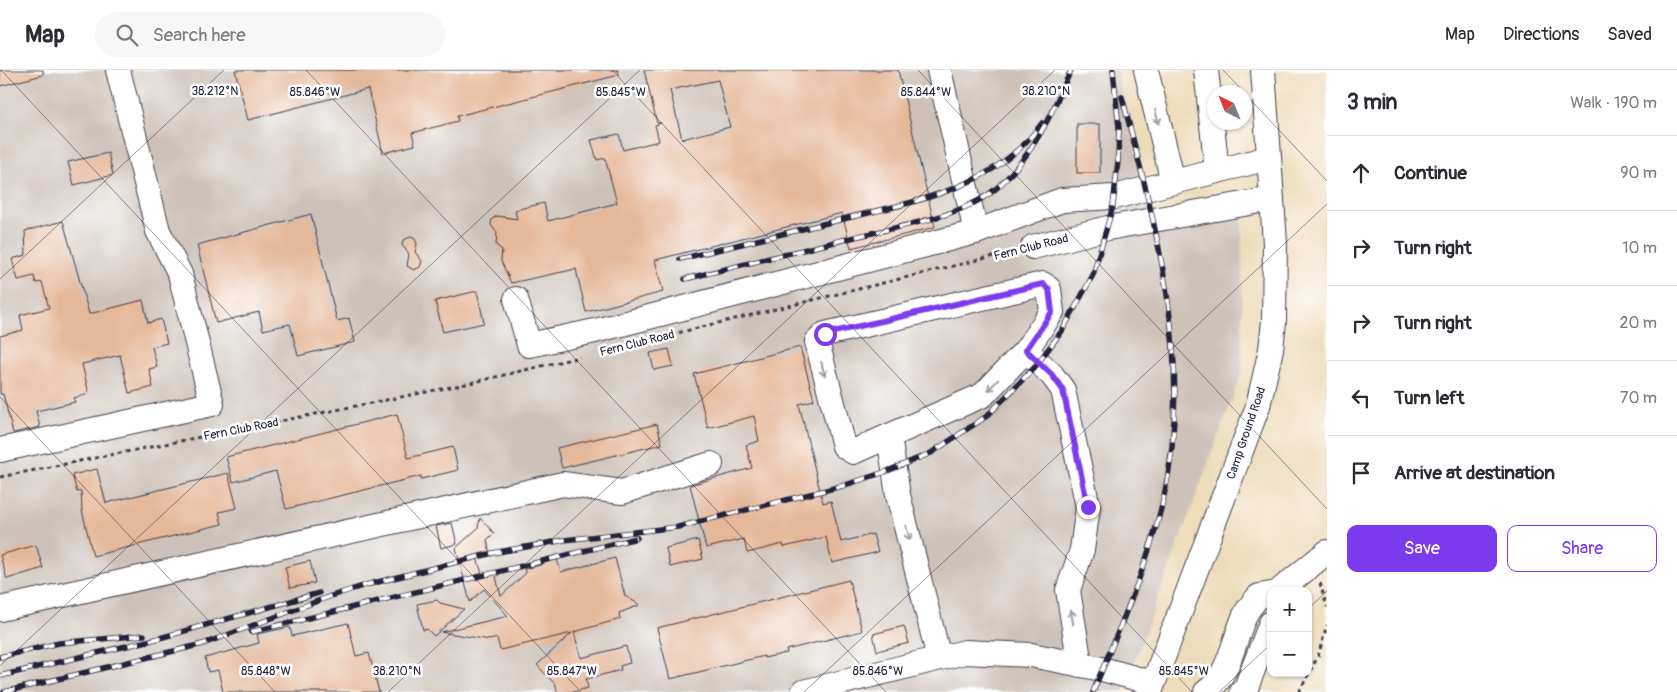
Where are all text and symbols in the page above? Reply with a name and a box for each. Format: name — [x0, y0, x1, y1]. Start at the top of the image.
search box — [95, 12, 445, 57]
text: Map — [25, 20, 65, 49]
icon: search — [113, 21, 141, 49]
text: Search here — [153, 23, 246, 47]
text: Map — [1445, 23, 1475, 46]
text: Directions — [1503, 23, 1579, 46]
text: Saved — [1607, 23, 1652, 46]
text: 38.212°N — [192, 84, 238, 99]
text: 38.210°N — [1022, 84, 1070, 99]
text: 85.846°W — [290, 85, 340, 100]
text: 85.845°W — [596, 85, 646, 100]
text: 85.844°W — [901, 85, 951, 100]
north arrow — [1207, 85, 1252, 130]
text: 3 min — [1347, 89, 1397, 116]
text: Walk · 190 m — [1570, 93, 1657, 113]
one-way arrow — [1153, 109, 1163, 125]
icon: ahead — [1347, 159, 1375, 187]
text: Continue — [1394, 161, 1467, 185]
text: 90 m — [1620, 163, 1657, 183]
street label: Fern Club Road — [992, 231, 1070, 264]
icon: right — [1347, 234, 1375, 262]
text: Turn right — [1394, 236, 1472, 260]
text: 10 m — [1622, 238, 1657, 258]
icon: right — [1347, 309, 1375, 337]
text: Turn right — [1394, 311, 1472, 335]
text: 20 m — [1619, 313, 1657, 333]
route start — [814, 323, 837, 346]
street label: Fern Club Road — [598, 327, 676, 360]
one-way arrow — [819, 361, 829, 377]
one-way arrow — [987, 379, 999, 392]
icon: left — [1347, 384, 1375, 412]
street label: Camp Ground Road — [1224, 385, 1269, 481]
text: Turn left — [1394, 386, 1464, 410]
text: 70 m — [1620, 388, 1657, 408]
street label: Fern Club Road — [202, 415, 280, 444]
icon: arrive — [1347, 459, 1375, 487]
text: Arrive at destination — [1394, 461, 1555, 485]
route end — [1077, 496, 1100, 519]
one-way arrow — [904, 524, 913, 540]
button: Save — [1347, 525, 1497, 572]
button: Share — [1507, 525, 1657, 572]
map controls — [1267, 587, 1312, 677]
button: + — [1267, 587, 1312, 632]
one-way arrow — [1067, 609, 1077, 625]
button: − — [1267, 632, 1312, 677]
text: 85.848°W — [241, 664, 291, 679]
text: 38.210°N — [373, 664, 421, 679]
text: 85.847°W — [547, 664, 597, 679]
text: 85.846°W — [853, 664, 903, 679]
text: 85.845°W — [1159, 664, 1209, 679]

